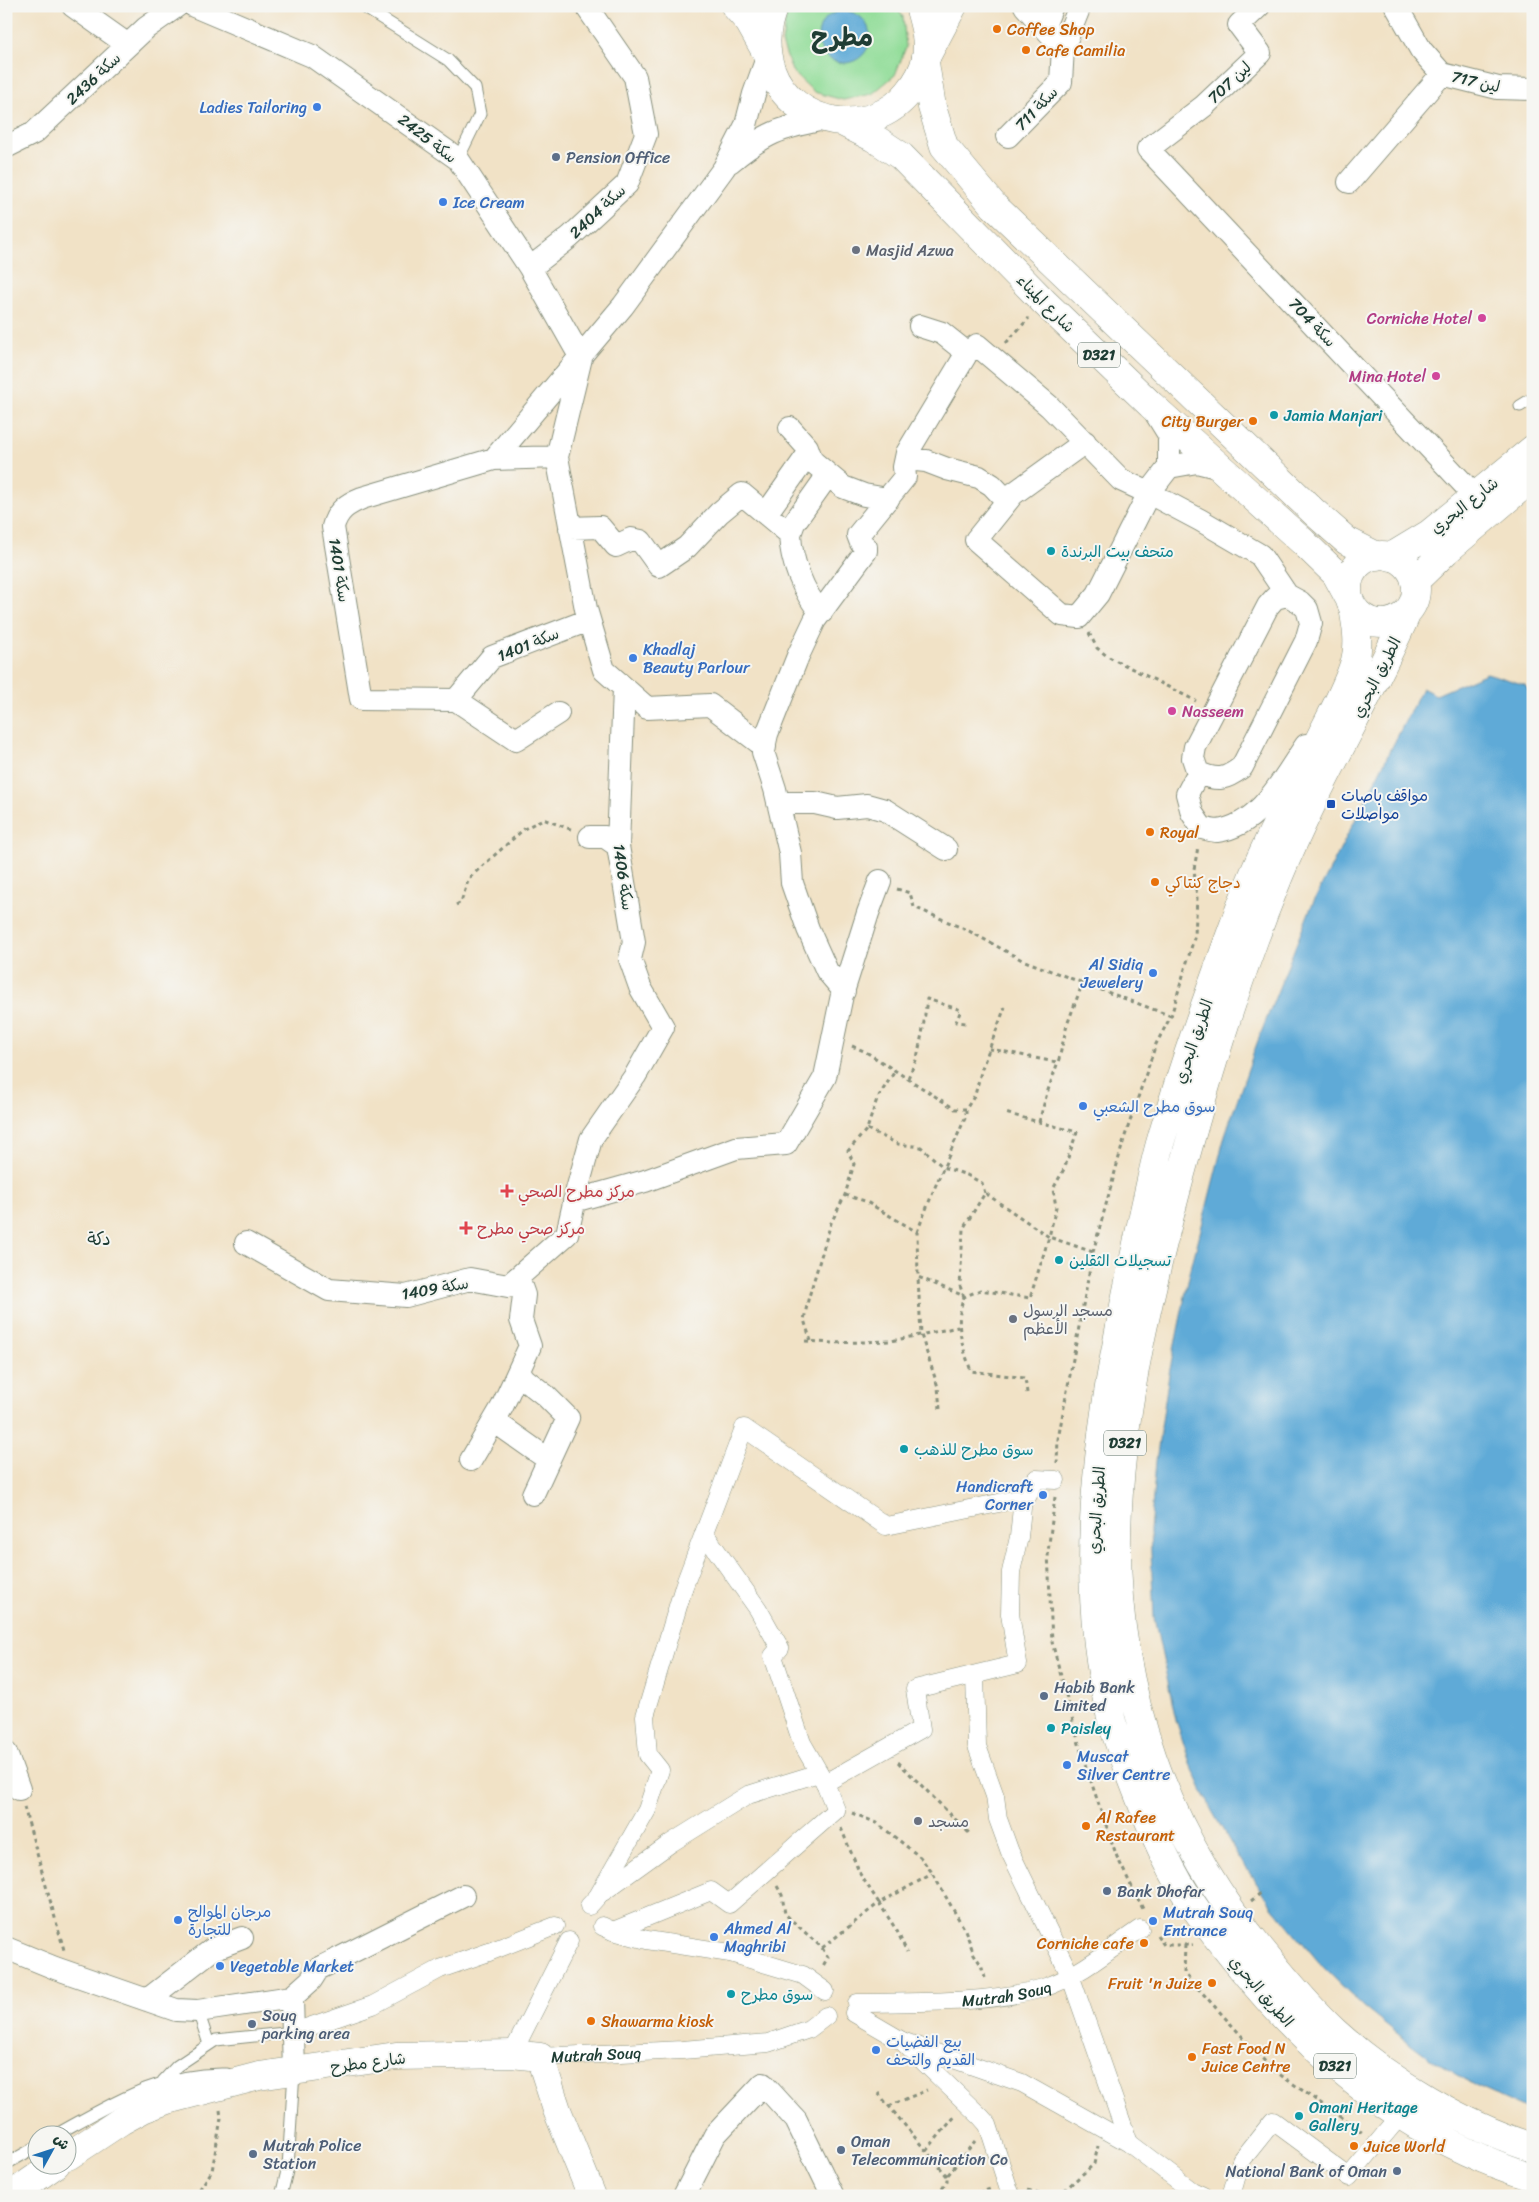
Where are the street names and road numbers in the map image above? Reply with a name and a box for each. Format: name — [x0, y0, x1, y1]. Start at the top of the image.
street label: سكة 2436 — [59, 45, 128, 112]
street label: لين 707 — [1200, 54, 1258, 111]
street label: لين 717 — [1449, 62, 1503, 101]
street label: 711 سكة — [1007, 79, 1065, 138]
street label: سكة 2425 — [392, 106, 464, 171]
street label: سكة 2404 — [562, 177, 633, 246]
street label: شارع الميناء — [1009, 267, 1082, 340]
street label: سكة 704 — [1282, 290, 1344, 354]
road number: D321 — [1078, 342, 1120, 368]
street label: شارع البحري — [1424, 469, 1505, 542]
street label: 1401 سكة — [320, 536, 359, 604]
street label: سكة 1401 — [493, 619, 564, 670]
street label: الطريق البحري — [1344, 631, 1409, 723]
street label: 1406 سكة — [604, 842, 643, 912]
street label: الطريق البحري — [1165, 995, 1222, 1088]
street label: 1409 سكة — [399, 1268, 471, 1309]
road number: D321 — [1104, 1430, 1146, 1456]
street label: الطريق البحري — [1079, 1465, 1114, 1555]
street label: الطريق البحري — [1222, 1949, 1301, 2034]
street label: Mutrah Souq — [961, 1972, 1056, 2016]
street label: Mutrah Souq — [550, 2038, 642, 2071]
street label: شارع مطرح — [329, 2043, 407, 2082]
road number: D321 — [1314, 2054, 1356, 2078]

